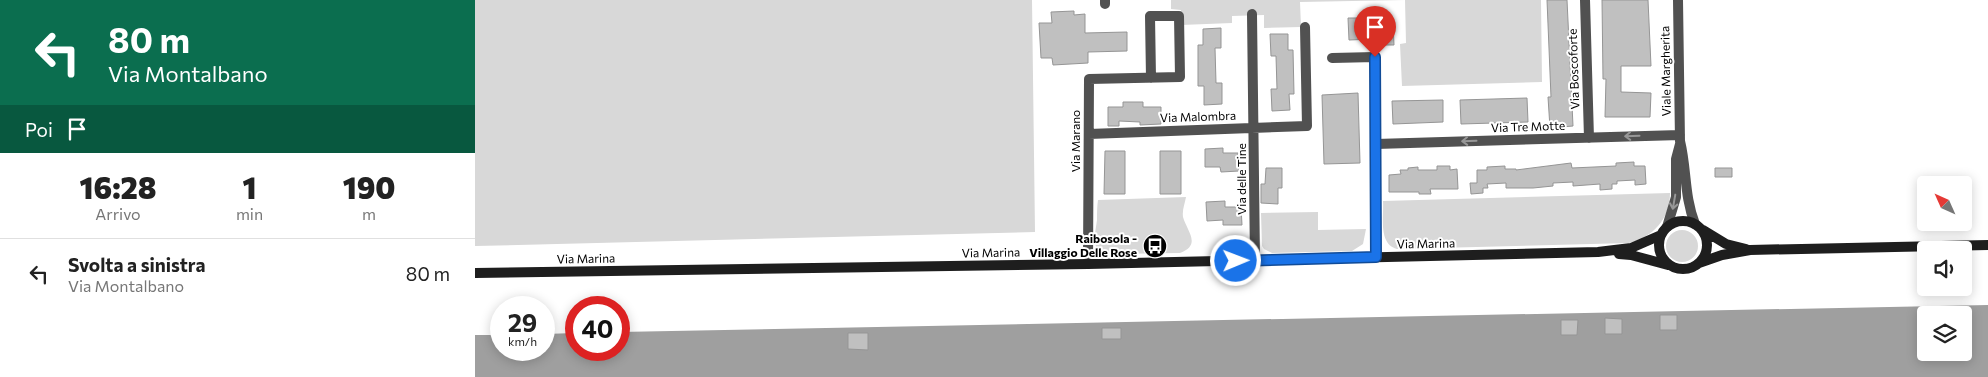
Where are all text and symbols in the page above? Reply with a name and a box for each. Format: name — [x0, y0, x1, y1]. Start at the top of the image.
pin — [1354, 6, 1396, 57]
icon: arrive — [1361, 13, 1389, 41]
text: 80 m — [108, 17, 190, 60]
icon: left — [25, 20, 90, 85]
street label: Viale Margherita — [1657, 26, 1673, 116]
street label: Via Boscoforte — [1565, 28, 1581, 110]
text: Via Montalbano — [108, 60, 268, 87]
street label: Via Malombra — [1160, 108, 1236, 124]
street label: Via Marano — [1068, 110, 1082, 172]
icon: arrive — [63, 115, 91, 143]
text: Poi — [25, 118, 53, 141]
street label: Via Tre Motte — [1491, 118, 1565, 134]
one-way arrow — [1624, 132, 1640, 141]
one-way arrow — [1461, 136, 1478, 146]
street label: Via delle Tine — [1234, 143, 1248, 215]
text: 16:28 — [80, 168, 156, 205]
text: 1 — [243, 168, 257, 205]
text: 190 — [343, 168, 395, 205]
north arrow — [1917, 176, 1973, 231]
map controls — [1917, 176, 1972, 361]
one-way arrow — [1669, 193, 1679, 209]
text: Arrivo — [95, 204, 141, 223]
text: min — [236, 204, 263, 223]
text: m — [362, 204, 376, 223]
place label: Raibosola - Villaggio Delle Rose — [1029, 231, 1137, 259]
bus stop icon: Raibosola - Villaggio Delle Rose — [1142, 233, 1168, 259]
position arrow — [1209, 234, 1261, 286]
street label: Via Marina — [1397, 235, 1455, 251]
button: sound — [1917, 241, 1972, 296]
street label: Via Marina — [962, 244, 1020, 260]
street label: Via Marina — [557, 250, 615, 266]
text: Svolta a sinistra — [68, 253, 206, 276]
icon: left — [25, 260, 53, 288]
text: 80 m — [406, 262, 450, 285]
text: Via Montalbano — [68, 276, 184, 295]
speed limit sign: 40 — [565, 296, 630, 361]
button: layers — [1917, 306, 1972, 361]
text: 29 — [508, 307, 537, 337]
text: km/h — [508, 334, 537, 348]

